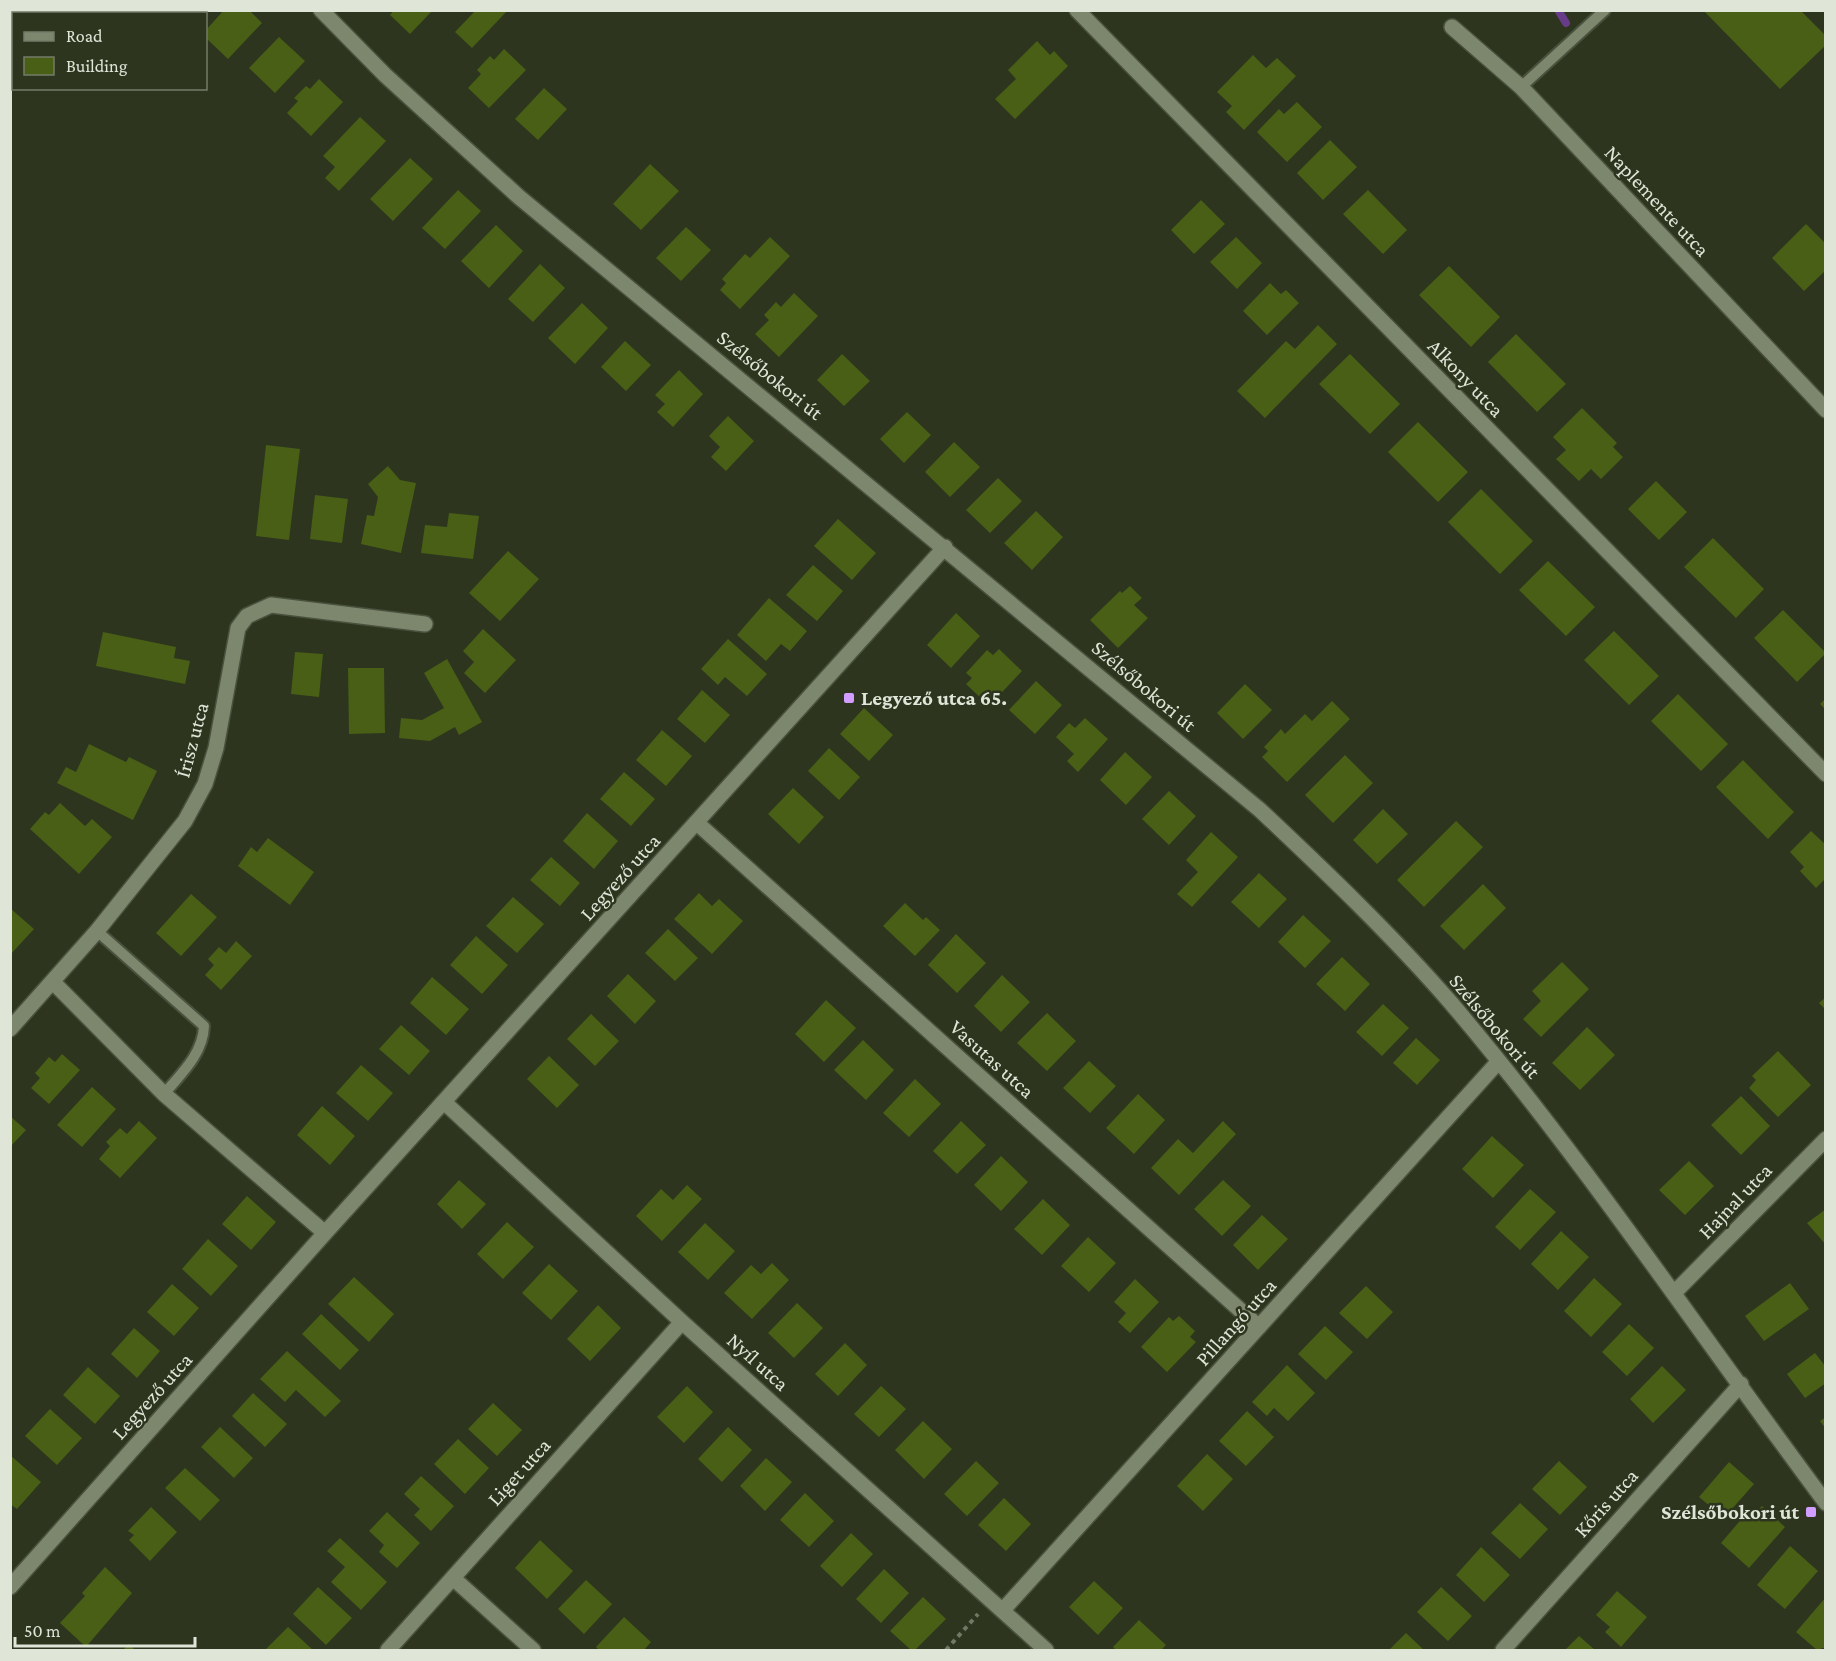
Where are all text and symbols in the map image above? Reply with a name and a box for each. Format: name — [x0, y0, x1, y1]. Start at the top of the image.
legend — [12, 12, 207, 90]
text: Road — [66, 26, 103, 46]
text: Building — [66, 56, 128, 76]
street label: Naplemente utca — [1599, 141, 1715, 262]
street label: Szélsőbokori út — [712, 325, 828, 425]
street label: Alkony utca — [1423, 334, 1509, 422]
street label: Szélsőbokori út — [1087, 635, 1202, 737]
place label: Legyező utca 65. — [861, 686, 1007, 710]
marker: Legyező utca 65. — [842, 691, 856, 705]
street label: Írisz utca — [170, 700, 214, 780]
street label: Legyező utca — [575, 829, 665, 925]
street label: Szélsőbokori út — [1444, 969, 1546, 1084]
street label: Vasutas utca — [945, 1015, 1039, 1103]
street label: Hajnal utca — [1693, 1158, 1777, 1244]
street label: Pillangó utca — [1191, 1273, 1282, 1370]
street label: Nyíl utca — [722, 1328, 794, 1396]
street label: Legyező utca — [107, 1348, 197, 1444]
street label: Liget utca — [482, 1433, 556, 1511]
street label: Kőris utca — [1569, 1464, 1643, 1542]
place label: Szélsőbokori út — [1661, 1500, 1799, 1524]
marker: Szélsőbokori út — [1804, 1505, 1818, 1519]
scale bar — [15, 1610, 195, 1648]
text: 50 m — [24, 1621, 61, 1641]

